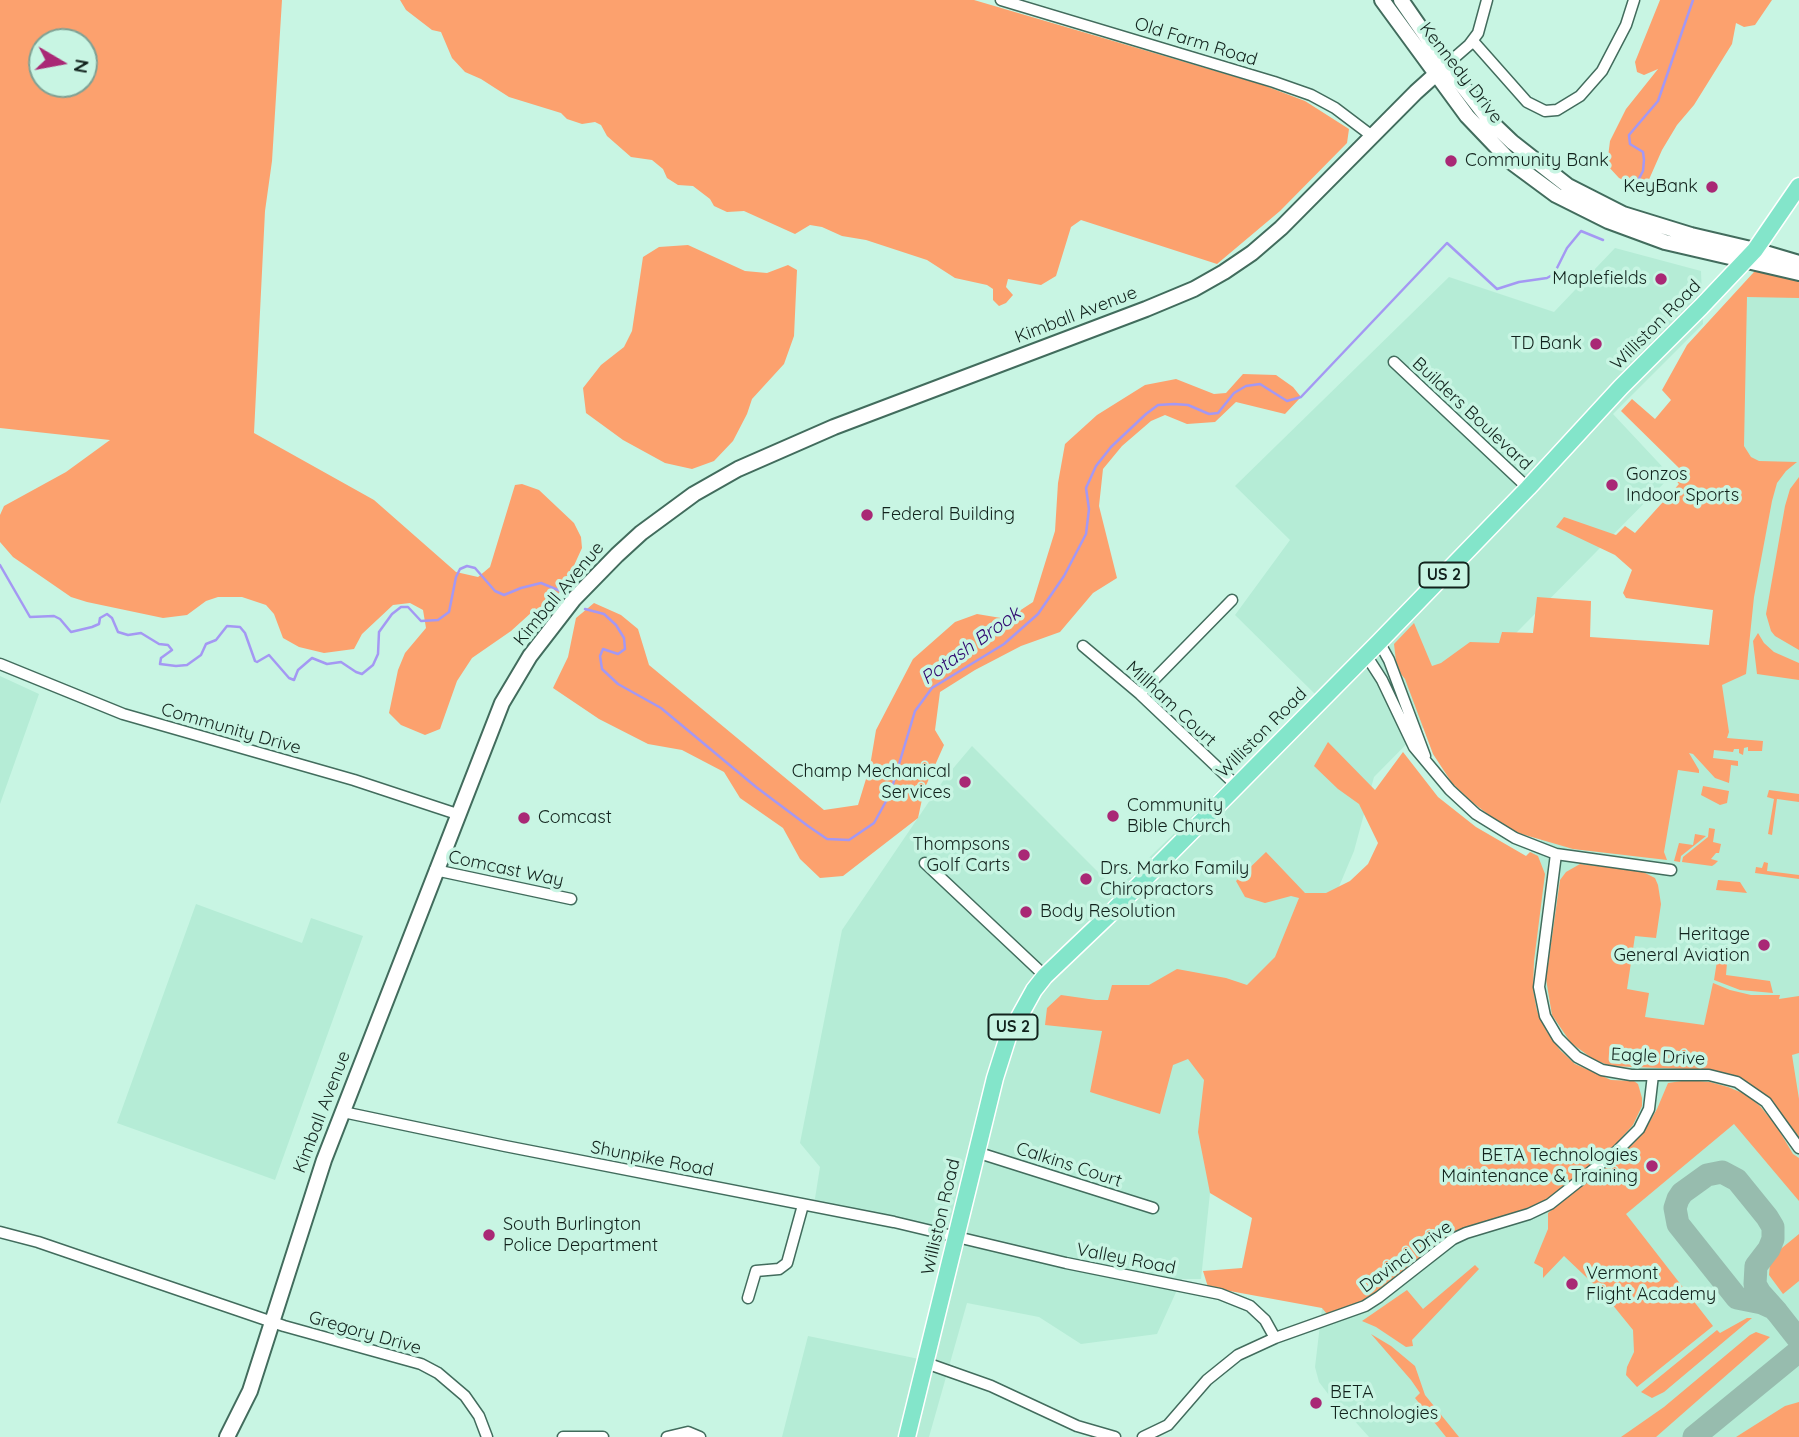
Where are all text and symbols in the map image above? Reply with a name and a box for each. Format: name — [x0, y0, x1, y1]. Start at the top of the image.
street label: Old Farm Road — [1132, 13, 1260, 71]
street label: Kennedy Drive — [1415, 18, 1507, 128]
north arrow — [28, 28, 98, 98]
text: N — [69, 57, 95, 75]
place label: Community Bank — [1465, 150, 1609, 172]
marker: Community Bank — [1443, 153, 1459, 169]
place label: KeyBank — [1623, 176, 1698, 198]
marker: KeyBank — [1704, 179, 1720, 195]
place label: Maplefields — [1552, 268, 1647, 290]
marker: Maplefields — [1653, 271, 1669, 287]
street label: Williston Road — [1606, 275, 1706, 375]
street label: Kimball Avenue — [1012, 282, 1140, 348]
place label: TD Bank — [1511, 333, 1582, 355]
marker: TD Bank — [1588, 336, 1604, 352]
street label: Builders Boulevard — [1408, 353, 1536, 475]
place label: Gonzos Indoor Sports — [1626, 464, 1739, 506]
marker: Gonzos Indoor Sports — [1604, 477, 1620, 493]
place label: Federal Building — [881, 504, 1015, 526]
marker: Federal Building — [859, 507, 875, 523]
street label: Kimball Avenue — [509, 538, 609, 650]
road number: US 2 — [1420, 562, 1468, 588]
water label: Potash Brook — [917, 602, 1025, 690]
street label: Millham Court — [1121, 657, 1221, 751]
street label: Williston Road — [1212, 683, 1312, 783]
street label: Community Drive — [159, 699, 303, 759]
place label: Champ Mechanical Services — [792, 761, 951, 804]
marker: Champ Mechanical Services — [957, 774, 973, 790]
place label: Community Bible Church — [1127, 795, 1231, 838]
place label: Comcast — [538, 807, 612, 829]
marker: Community Bible Church — [1105, 808, 1121, 824]
marker: Comcast — [516, 810, 532, 826]
place label: Thompsons Golf Carts — [913, 834, 1010, 876]
street label: Comcast Way — [446, 846, 566, 892]
marker: Thompsons Golf Carts — [1016, 847, 1032, 863]
place label: Drs. Marko Family Chiropractors — [1100, 858, 1249, 900]
marker: Drs. Marko Family Chiropractors — [1078, 871, 1094, 887]
place label: Body Resolution — [1040, 901, 1176, 923]
marker: Body Resolution — [1018, 904, 1034, 920]
place label: Heritage General Aviation — [1613, 924, 1750, 967]
marker: Heritage General Aviation — [1756, 937, 1772, 953]
road number: US 2 — [988, 1015, 1038, 1040]
street label: Eagle Drive — [1610, 1044, 1706, 1070]
street label: Kimball Avenue — [289, 1048, 355, 1176]
street label: Shunpike Road — [589, 1136, 715, 1182]
street label: Calkins Court — [1013, 1138, 1125, 1192]
place label: BETA Technologies Maintenance & Training — [1441, 1145, 1638, 1188]
street label: Williston Road — [917, 1157, 965, 1277]
marker: BETA Technologies Maintenance & Training — [1644, 1158, 1660, 1174]
place label: South Burlington Police Department — [503, 1214, 658, 1256]
street label: Davinci Drive — [1356, 1216, 1456, 1298]
marker: South Burlington Police Department — [481, 1227, 497, 1243]
street label: Valley Road — [1075, 1239, 1177, 1279]
place label: Vermont Flight Academy — [1586, 1263, 1716, 1306]
marker: Vermont Flight Academy — [1564, 1276, 1580, 1292]
street label: Gregory Drive — [306, 1307, 424, 1359]
place label: BETA Technologies — [1330, 1382, 1438, 1424]
marker: BETA Technologies — [1308, 1395, 1324, 1411]

